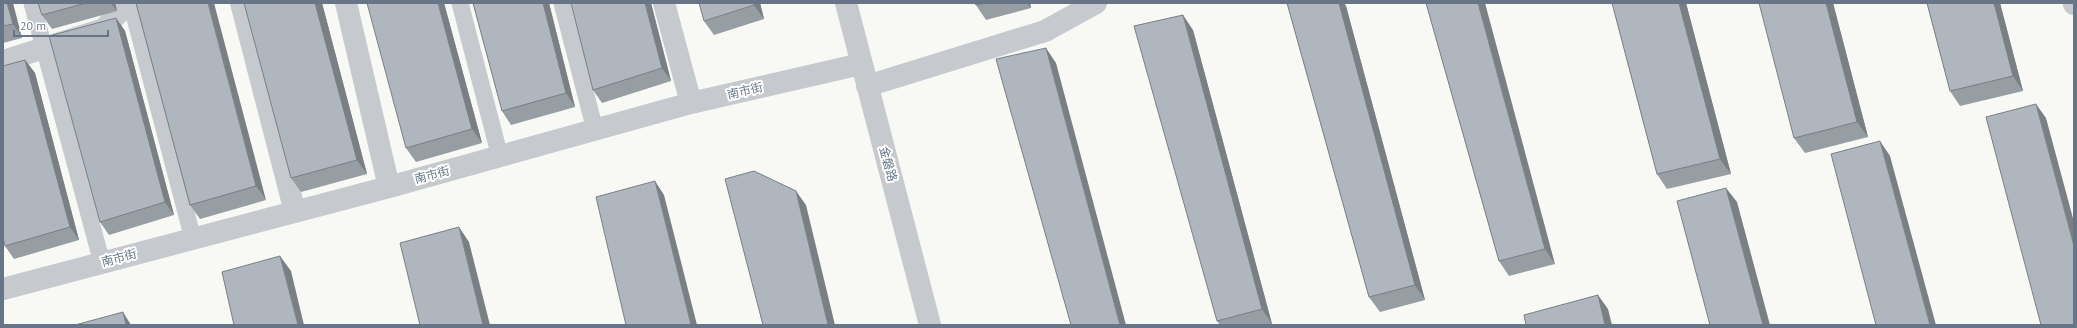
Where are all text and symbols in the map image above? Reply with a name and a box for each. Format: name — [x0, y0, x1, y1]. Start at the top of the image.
scale bar — [14, 12, 108, 38]
text: 20 m — [20, 18, 46, 33]
street label: 南市街 — [726, 79, 764, 102]
street label: 金磐路 — [877, 145, 900, 183]
street label: 南市街 — [413, 163, 451, 186]
street label: 南市街 — [100, 246, 138, 269]

